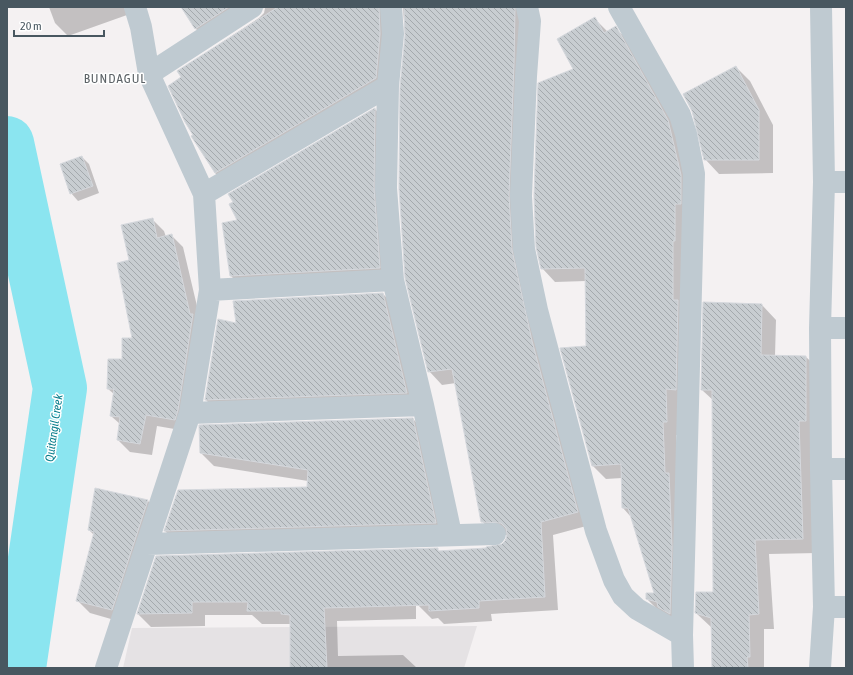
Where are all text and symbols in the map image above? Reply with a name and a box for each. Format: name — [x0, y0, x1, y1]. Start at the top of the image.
scale bar — [14, 12, 104, 38]
text: 20 m — [20, 19, 42, 33]
district label: BUNDAGUL — [84, 71, 146, 86]
water label: Quitangil Creek — [42, 393, 66, 463]

